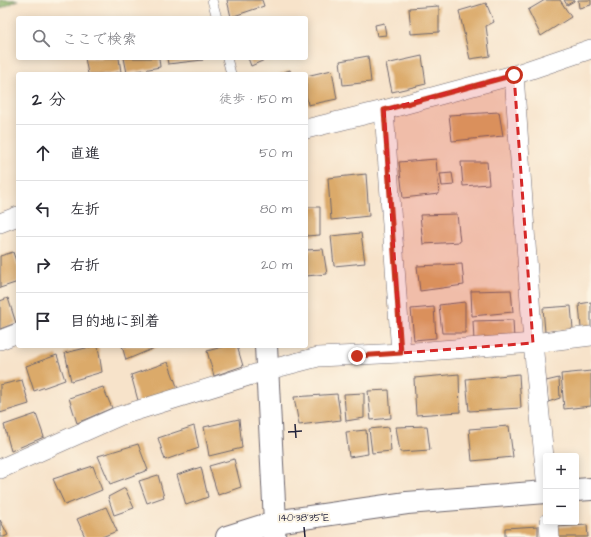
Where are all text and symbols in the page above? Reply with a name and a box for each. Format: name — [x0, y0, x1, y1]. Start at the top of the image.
search box — [16, 16, 308, 60]
icon: search — [30, 27, 52, 49]
text: ここで検索 — [62, 29, 137, 50]
route start — [505, 66, 523, 84]
text: 2 分 — [32, 88, 66, 112]
text: 徒歩 · 150 m — [219, 90, 292, 108]
icon: ahead — [32, 142, 54, 164]
text: 直進 — [70, 143, 100, 164]
text: 50 m — [259, 144, 292, 162]
icon: left — [32, 198, 54, 220]
text: 左折 — [70, 199, 100, 220]
text: 80 m — [260, 200, 292, 218]
icon: right — [32, 254, 54, 276]
text: 右折 — [70, 255, 100, 276]
text: 20 m — [261, 256, 292, 274]
icon: arrive — [32, 310, 54, 332]
text: 目的地に到着 — [70, 311, 160, 332]
route end — [348, 347, 366, 365]
map controls — [543, 453, 579, 525]
button: + — [543, 453, 579, 489]
button: − — [543, 489, 579, 525]
text: 140°38'35"E — [279, 511, 329, 525]

